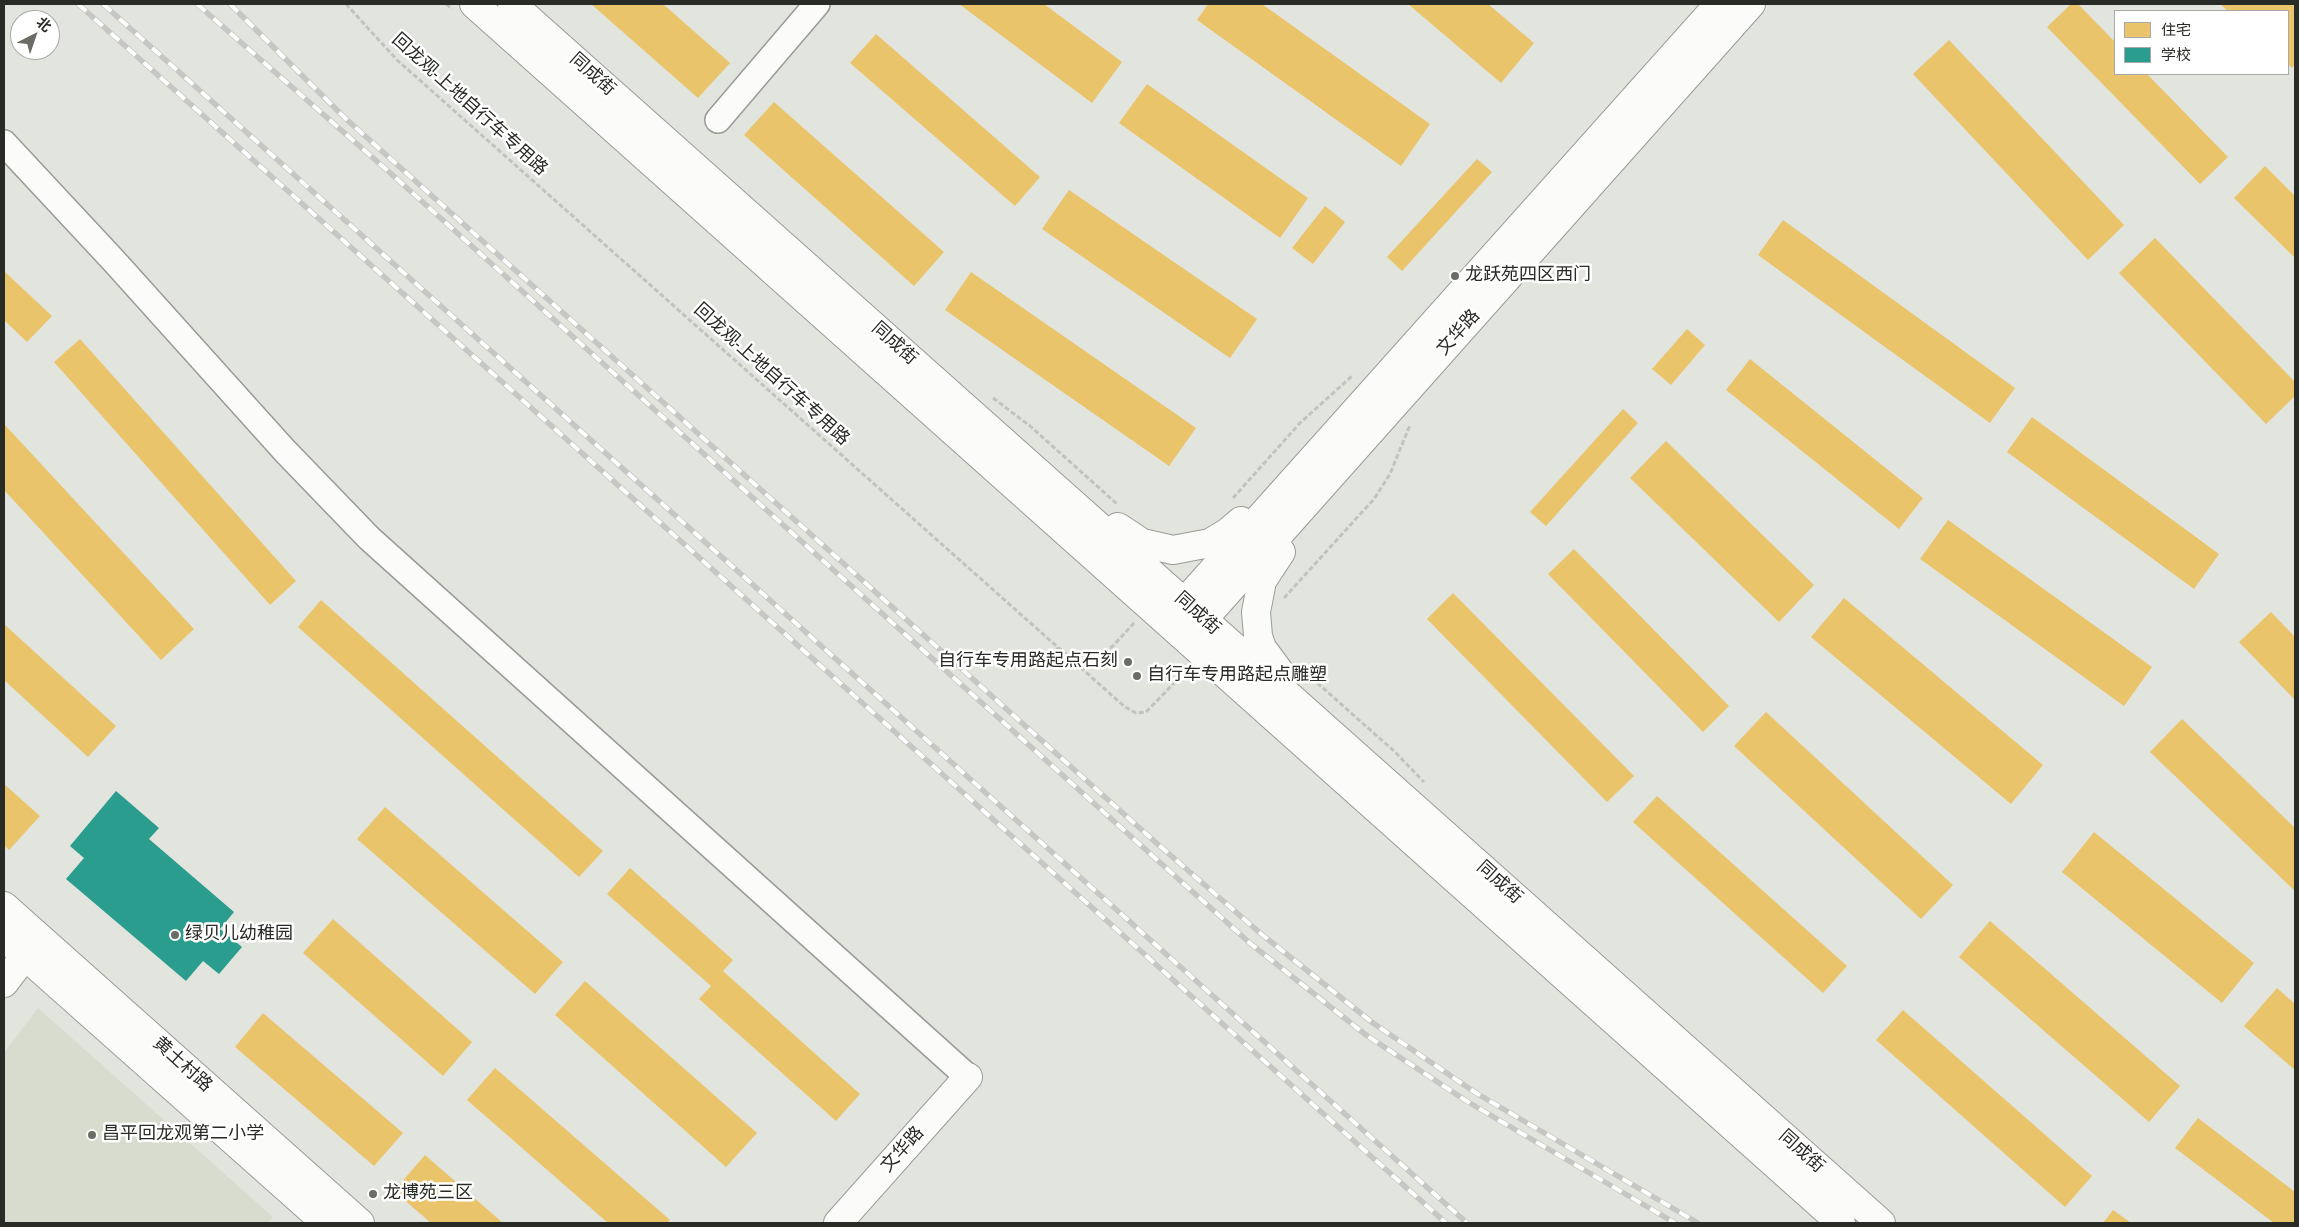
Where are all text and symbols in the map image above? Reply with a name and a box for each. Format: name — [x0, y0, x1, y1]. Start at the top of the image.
north arrow — [10, 10, 60, 60]
legend — [2114, 10, 2289, 75]
text: 北 — [32, 12, 56, 37]
text: 住宅 — [2161, 19, 2191, 41]
street label: 回龙观-上地自行车专用路 — [387, 29, 551, 181]
text: 学校 — [2161, 44, 2191, 66]
street label: 同成街 — [565, 49, 619, 101]
place label: 龙跃苑四区西门 — [1465, 265, 1591, 287]
marker: 龙跃苑四区西门 — [1449, 270, 1461, 282]
street label: 回龙观-上地自行车专用路 — [689, 299, 853, 451]
street label: 文华路 — [1433, 306, 1485, 360]
street label: 同成街 — [867, 318, 921, 370]
street label: 同成街 — [1170, 588, 1224, 640]
place label: 自行车专用路起点石刻 — [938, 651, 1118, 673]
marker: 自行车专用路起点石刻 — [1122, 656, 1134, 668]
place label: 自行车专用路起点雕塑 — [1147, 665, 1327, 687]
marker: 自行车专用路起点雕塑 — [1131, 670, 1143, 682]
street label: 同成街 — [1472, 857, 1526, 909]
place label: 绿贝儿幼稚园 — [185, 924, 293, 946]
marker: 绿贝儿幼稚园 — [169, 929, 181, 941]
street label: 黄土村路 — [148, 1033, 216, 1097]
street label: 文华路 — [877, 1123, 929, 1177]
place label: 昌平回龙观第二小学 — [102, 1124, 264, 1146]
street label: 同成街 — [1774, 1126, 1828, 1178]
marker: 昌平回龙观第二小学 — [86, 1129, 98, 1141]
place label: 龙博苑三区 — [383, 1183, 473, 1205]
marker: 龙博苑三区 — [367, 1188, 379, 1200]

